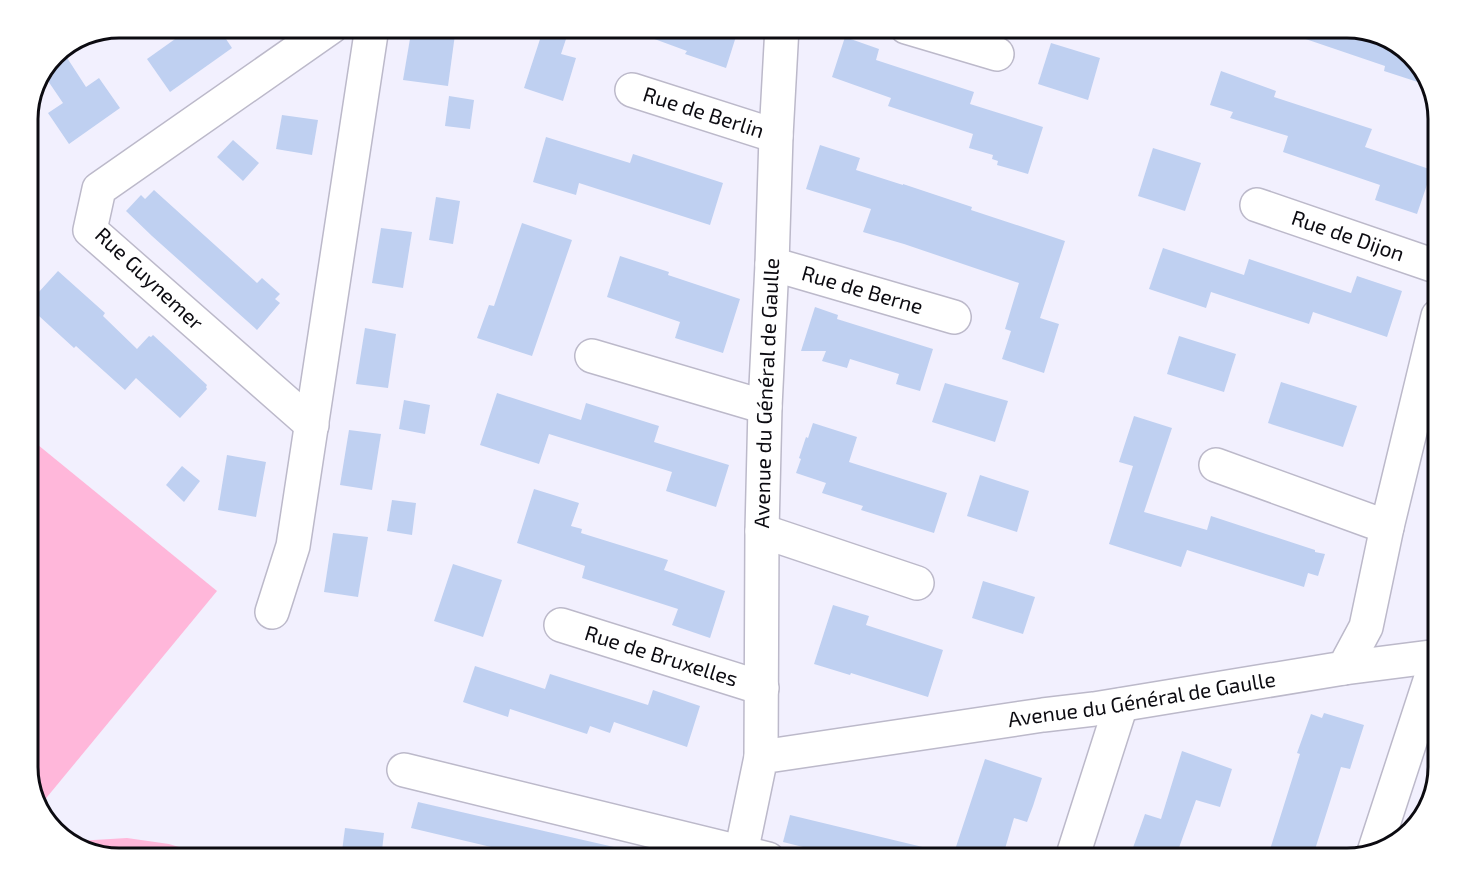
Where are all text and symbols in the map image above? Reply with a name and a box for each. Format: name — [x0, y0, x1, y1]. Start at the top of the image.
street label: Rue de Berlin — [640, 80, 767, 142]
street label: Rue de Dijon — [1289, 204, 1408, 266]
street label: Rue Guynemer — [91, 221, 210, 335]
street label: Avenue du Général de Gaulle — [748, 257, 783, 529]
street label: Rue de Berne — [799, 259, 926, 318]
street label: Rue de Bruxelles — [582, 619, 741, 691]
street label: Avenue du Général de Gaulle — [1006, 665, 1277, 731]

